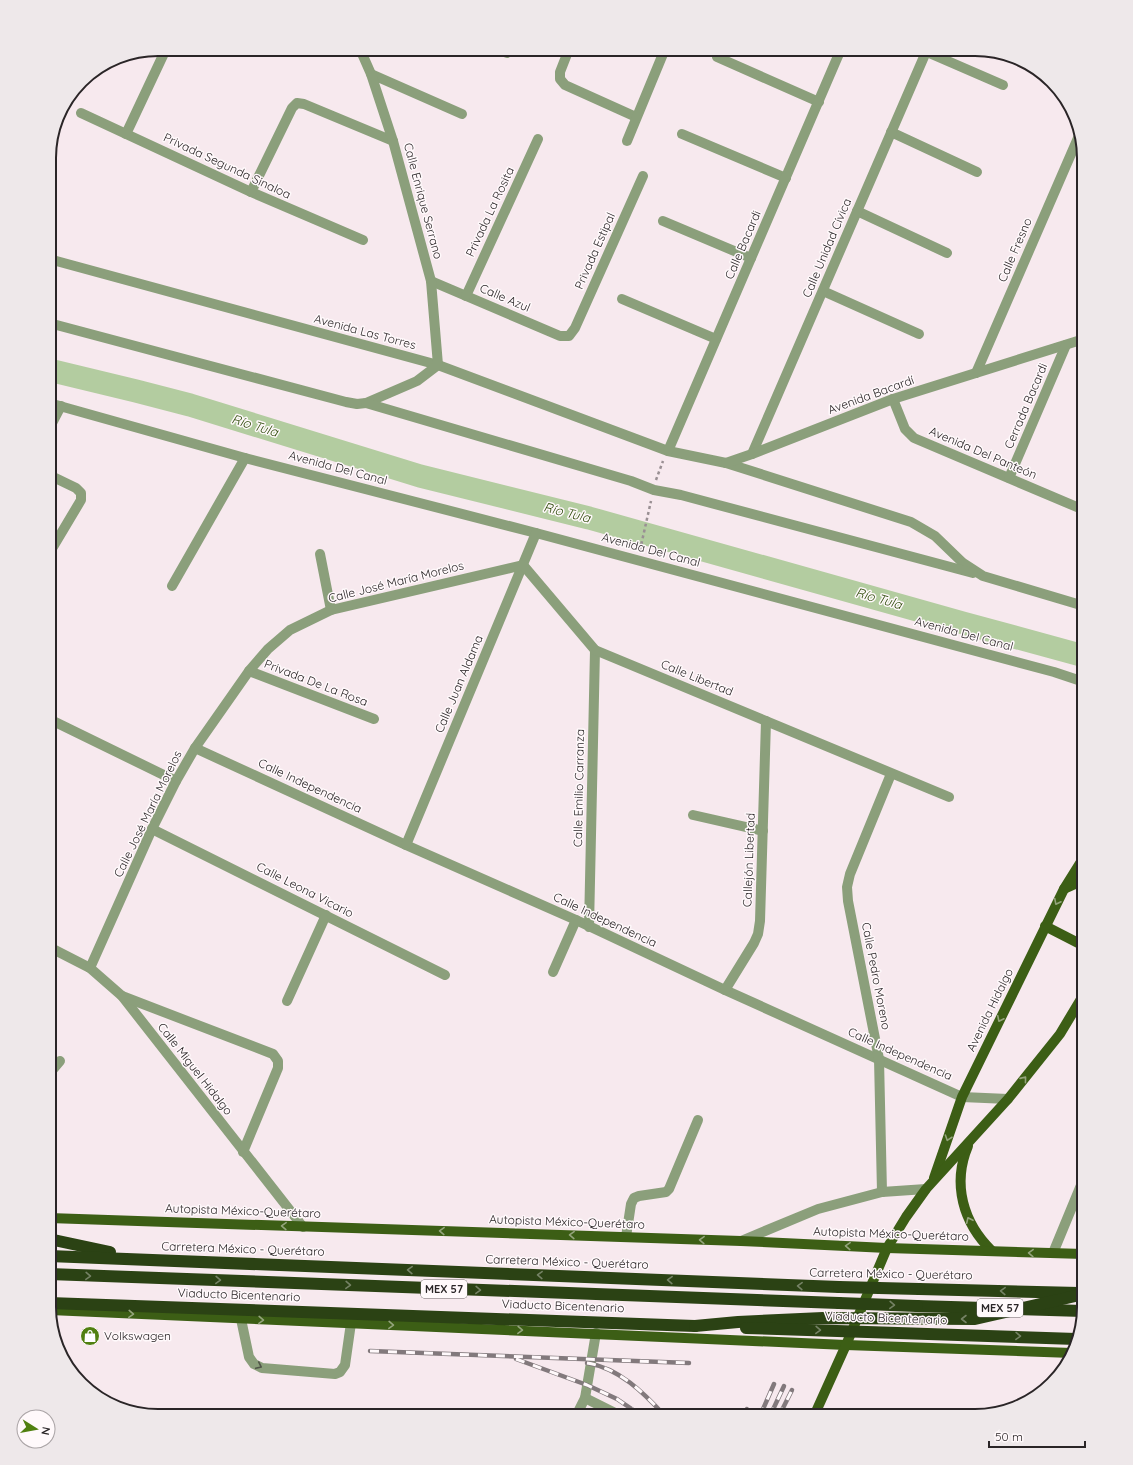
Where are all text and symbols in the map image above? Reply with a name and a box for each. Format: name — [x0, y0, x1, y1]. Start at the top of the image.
street label: Privada Segunda Sinaloa — [161, 129, 293, 202]
street label: Calle Enrique Serrano — [401, 141, 446, 261]
street label: Privada La Rosita — [462, 164, 517, 259]
street label: Calle Unidad Cívica — [799, 196, 854, 300]
street label: Calle Bacardi — [721, 208, 764, 281]
street label: Privada Estipal — [571, 210, 618, 291]
street label: Calle Fresno — [994, 215, 1035, 284]
street label: Calle Azul — [478, 280, 533, 315]
street label: Avenida Las Torres — [313, 311, 418, 352]
street label: Cerrada Bacardi — [1001, 361, 1050, 451]
street label: Avenida Bacardí — [826, 372, 916, 417]
water label: Río Tula — [230, 410, 281, 440]
street label: Avenida Del Panteón — [927, 423, 1039, 482]
street label: Avenida Del Canal — [287, 447, 389, 488]
water label: Río Tula — [542, 498, 593, 526]
street label: Avenida Del Canal — [600, 529, 702, 570]
street label: Calle José María Morelos — [327, 557, 466, 606]
water label: Río Tula — [854, 584, 905, 613]
street label: Avenida Del Canal — [913, 613, 1015, 654]
street label: Calle Juan Aldama — [431, 633, 486, 735]
street label: Privada De La Rosa — [262, 656, 370, 709]
street label: Calle Libertad — [659, 656, 736, 699]
street label: Calle Emilio Carranza — [570, 729, 587, 847]
street label: Calle José María Morelos — [110, 748, 185, 880]
street label: Calle Independencia — [256, 755, 364, 816]
street label: Callejón Libertad — [739, 813, 758, 907]
street label: Calle Leona Vicario — [254, 859, 356, 921]
street label: Calle Independencia — [551, 889, 659, 950]
one-way arrow — [1054, 898, 1062, 905]
street label: Calle Pedro Moreno — [859, 921, 894, 1031]
street label: Avenida Hidalgo — [963, 966, 1016, 1054]
one-way arrow — [997, 1015, 1005, 1022]
street label: Calle Miguel Hidalgo — [155, 1020, 236, 1118]
street label: Calle Independencia — [846, 1024, 955, 1083]
one-way arrow — [1019, 1077, 1026, 1084]
one-way arrow — [944, 1134, 952, 1141]
street label: Autopista México-Querétaro — [165, 1200, 321, 1221]
street label: Autopista México-Querétaro — [489, 1211, 645, 1232]
one-way arrow — [966, 1217, 974, 1225]
one-way arrow — [281, 1222, 287, 1230]
street label: Autopista México-Querétaro — [813, 1223, 969, 1244]
one-way arrow — [439, 1227, 445, 1235]
one-way arrow — [569, 1231, 575, 1240]
one-way arrow — [699, 1235, 705, 1244]
street label: Carretera México - Querétaro — [161, 1238, 325, 1259]
one-way arrow — [845, 1241, 851, 1250]
one-way arrow — [1028, 1248, 1034, 1257]
street label: Carretera México - Querétaro — [485, 1251, 649, 1272]
one-way arrow — [407, 1265, 413, 1274]
street label: Carretera México - Querétaro — [809, 1265, 973, 1282]
one-way arrow — [85, 1271, 91, 1280]
one-way arrow — [537, 1271, 543, 1279]
one-way arrow — [215, 1276, 221, 1285]
one-way arrow — [667, 1276, 673, 1285]
road number: MEX 57 — [421, 1280, 467, 1298]
one-way arrow — [345, 1281, 351, 1289]
one-way arrow — [797, 1281, 803, 1290]
street label: Viaducto Bicentenario — [177, 1285, 301, 1304]
one-way arrow — [475, 1286, 481, 1294]
one-way arrow — [1000, 1287, 1006, 1295]
street label: Viaducto Bicentenario — [501, 1296, 625, 1315]
road number: MEX 57 — [977, 1299, 1023, 1317]
one-way arrow — [889, 1301, 895, 1309]
street label: Viaducto Bicentenario — [824, 1308, 948, 1327]
one-way arrow — [128, 1309, 134, 1318]
one-way arrow — [258, 1315, 264, 1324]
one-way arrow — [961, 1315, 967, 1323]
one-way arrow — [388, 1320, 394, 1329]
shop icon: Volkswagen — [79, 1325, 101, 1347]
one-way arrow — [518, 1326, 524, 1334]
one-way arrow — [815, 1326, 821, 1335]
place label: Volkswagen — [104, 1328, 171, 1343]
one-way arrow — [1015, 1332, 1021, 1340]
one-way arrow — [255, 1361, 262, 1369]
north arrow — [16, 1409, 56, 1449]
scale bar — [989, 1423, 1085, 1449]
text: N — [38, 1426, 53, 1436]
text: 50 m — [995, 1429, 1023, 1444]

